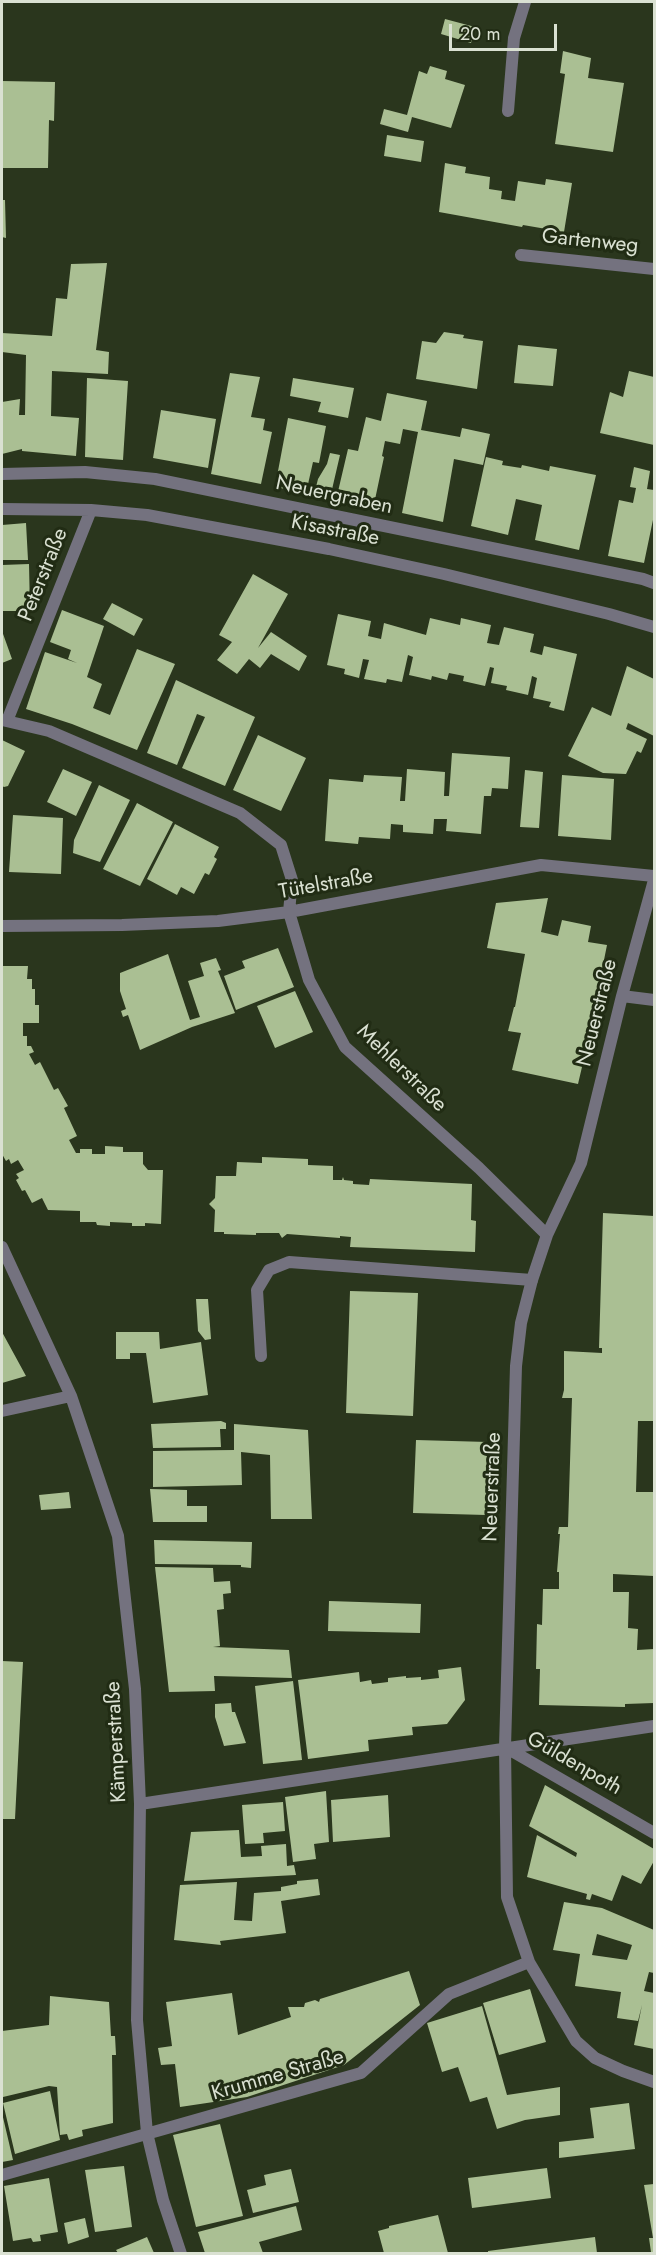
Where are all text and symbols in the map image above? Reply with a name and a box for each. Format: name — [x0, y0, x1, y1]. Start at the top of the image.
scale bar — [452, 12, 560, 50]
text: 20 m — [460, 21, 500, 47]
street label: Gartenweg — [540, 224, 640, 260]
street label: Neuergraben — [273, 471, 395, 521]
street label: Kisastraße — [289, 510, 381, 552]
street label: Peterstraße — [14, 525, 74, 625]
street label: Tütelstraße — [277, 864, 375, 906]
street label: Neuerstraße — [573, 957, 623, 1069]
street label: Mehlerstraße — [351, 1020, 451, 1118]
street label: Neuerstraße — [478, 1432, 508, 1542]
street label: Kämperstraße — [101, 1680, 133, 1804]
street label: Güldenpoth — [522, 1727, 626, 1801]
street label: Krumme Straße — [209, 2045, 347, 2107]

